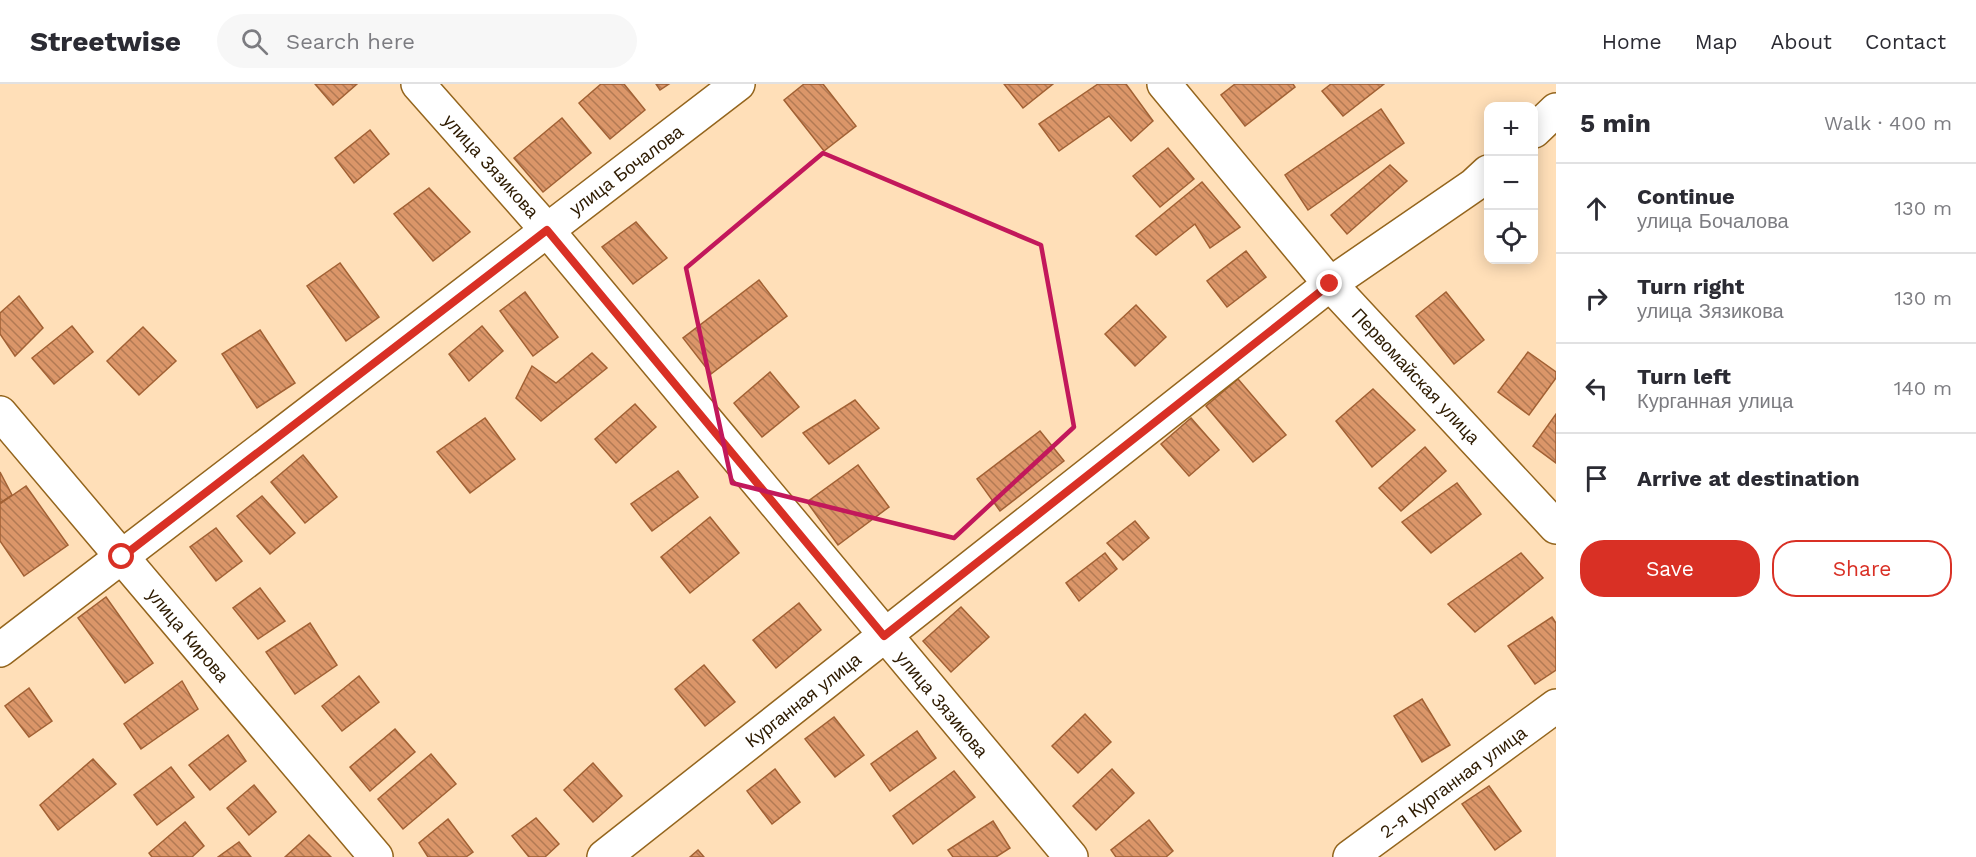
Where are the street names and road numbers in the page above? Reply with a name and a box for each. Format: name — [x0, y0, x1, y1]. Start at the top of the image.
street label: улица Зязикова — [439, 110, 544, 223]
street label: улица Бочалова — [565, 120, 688, 219]
street label: Первомайская улица — [1348, 304, 1485, 449]
street label: улица Кирова — [143, 584, 234, 687]
street label: улица Зязикова — [892, 647, 993, 762]
street label: Курганная улица — [741, 648, 866, 752]
street label: 2-я Курганная улица — [1376, 721, 1531, 842]

